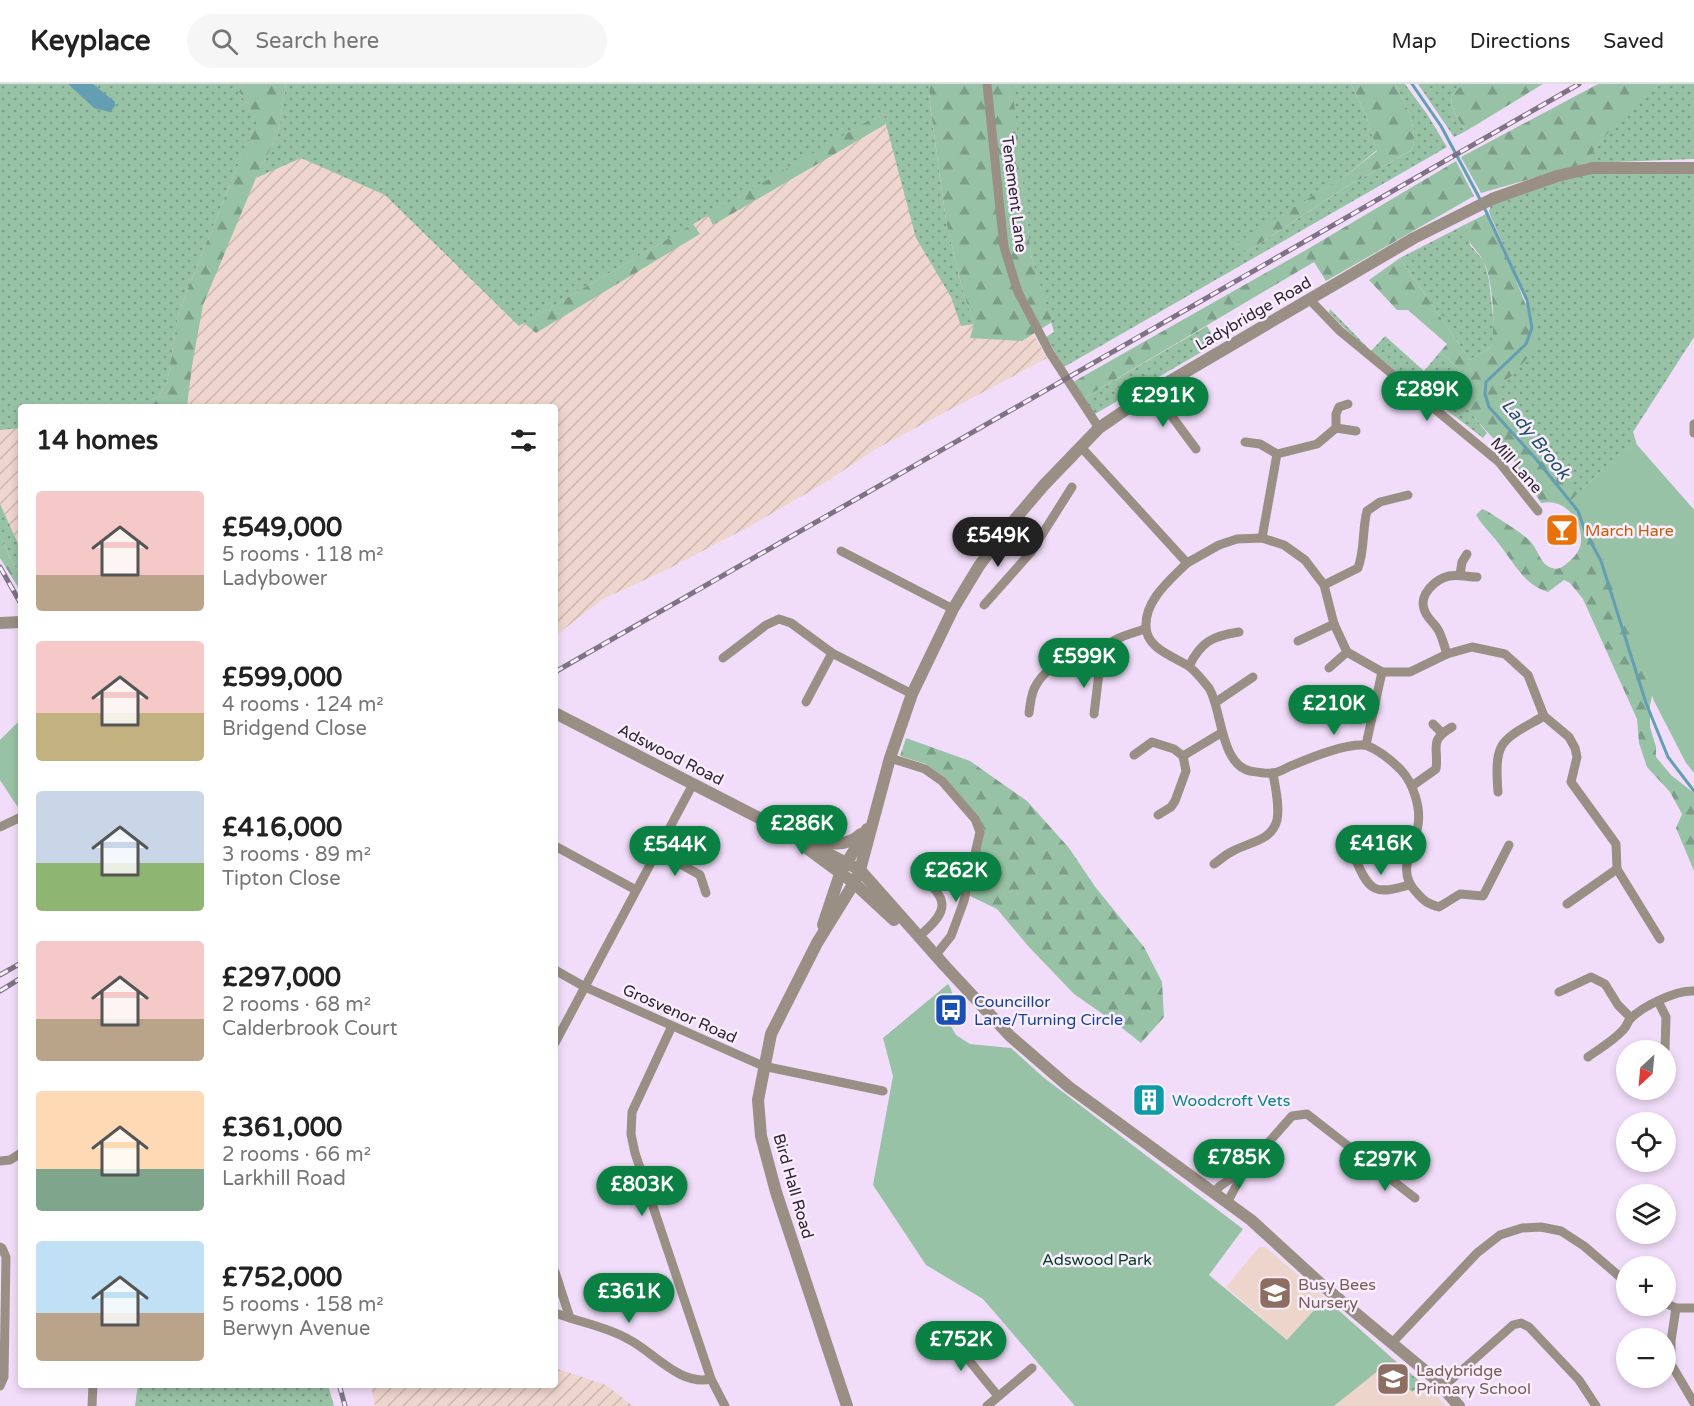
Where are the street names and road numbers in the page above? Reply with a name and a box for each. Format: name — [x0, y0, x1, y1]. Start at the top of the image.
street label: Tenement Lane — [997, 135, 1031, 253]
street label: Ladybridge Road — [1192, 273, 1315, 355]
street label: Mill Lane — [1486, 434, 1547, 498]
street label: Adswood Road — [614, 720, 727, 790]
street label: Grosvenor Road — [619, 980, 740, 1048]
street label: Bird Hall Road — [768, 1131, 818, 1241]

